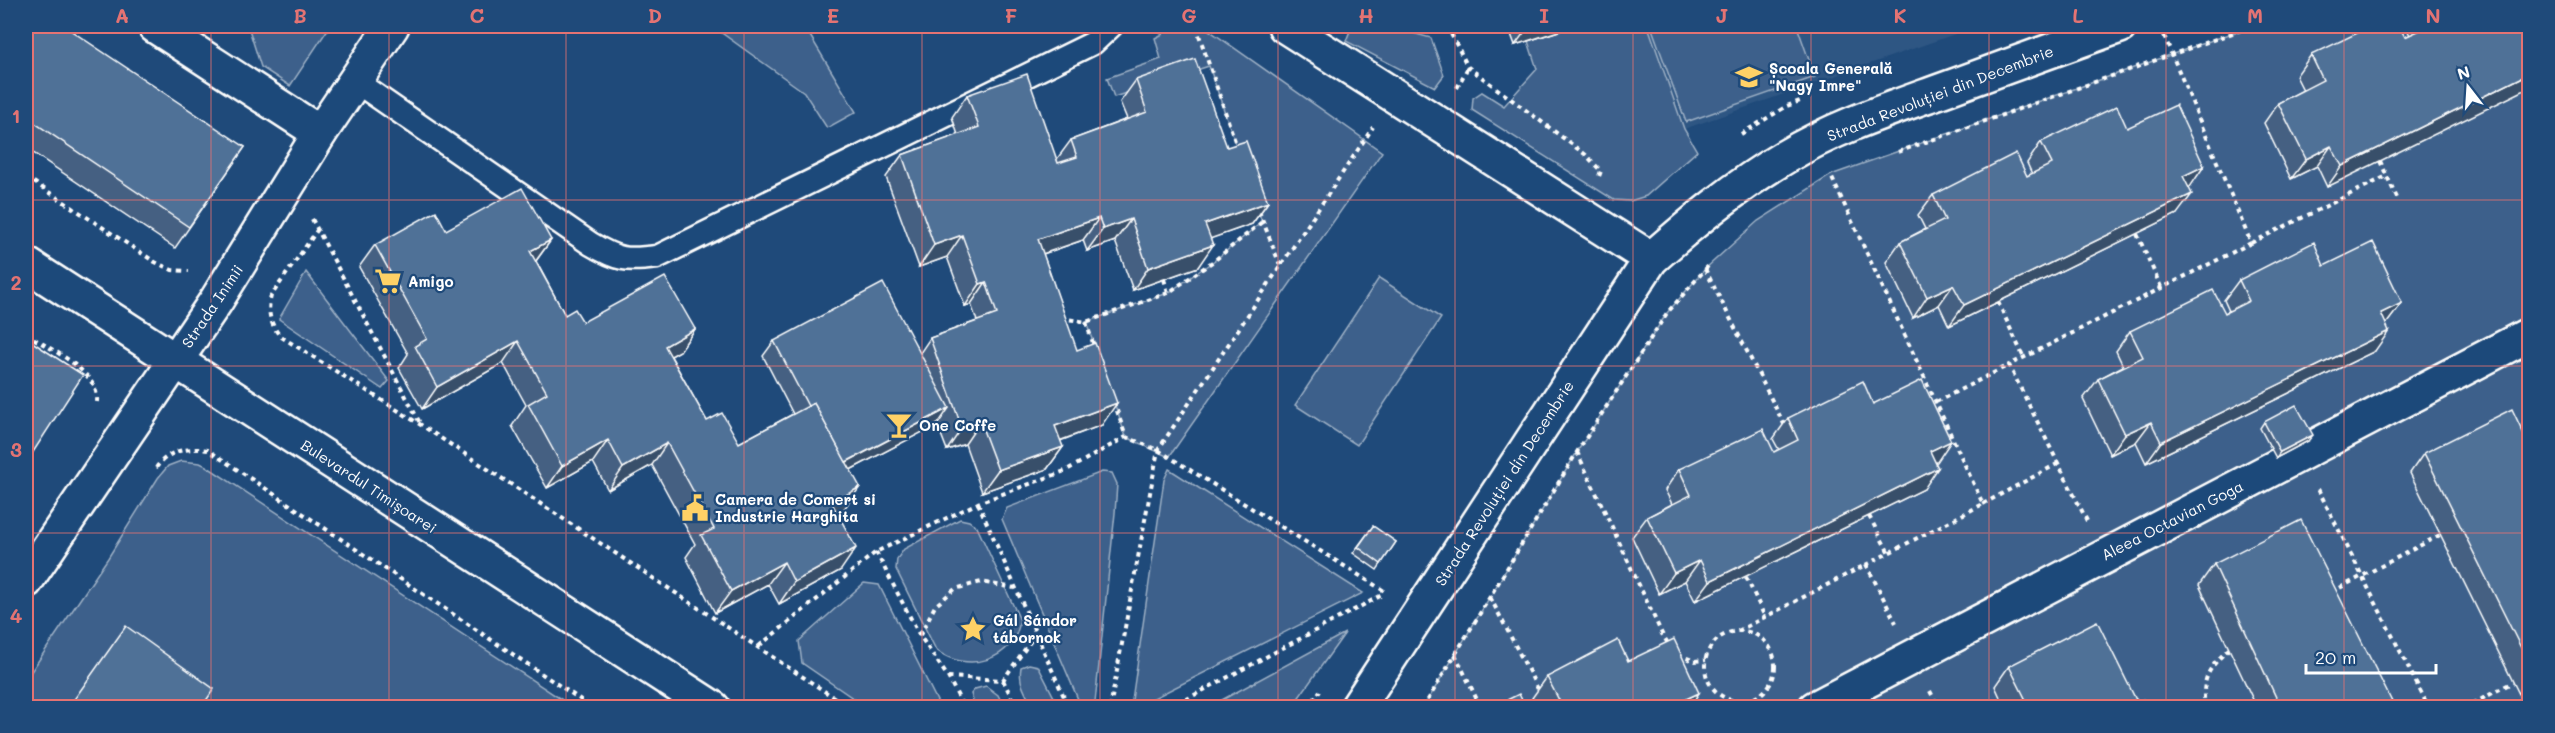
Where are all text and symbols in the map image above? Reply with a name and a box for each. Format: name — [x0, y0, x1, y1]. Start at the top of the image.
text: A — [115, 2, 129, 28]
text: B — [293, 2, 307, 28]
text: C — [470, 2, 485, 28]
text: D — [648, 2, 662, 28]
text: E — [827, 2, 839, 28]
text: F — [1005, 2, 1018, 28]
text: G — [1181, 2, 1197, 28]
text: H — [1358, 2, 1374, 28]
text: I — [1539, 2, 1549, 28]
text: J — [1715, 2, 1729, 28]
text: K — [1893, 2, 1907, 28]
text: L — [2072, 2, 2084, 28]
text: M — [2247, 2, 2263, 28]
text: N — [2425, 2, 2441, 28]
street label: Strada Revoluției din Decembrie — [1824, 40, 2056, 146]
north arrow — [2438, 57, 2498, 117]
place label: Școala Generală "Nagy Imre" — [1769, 58, 1893, 95]
text: N — [2455, 60, 2472, 84]
school or university icon: Școala Generală "Nagy Imre" — [1734, 62, 1764, 92]
text: 1 — [12, 102, 20, 128]
street label: Strada Inimii — [177, 261, 247, 351]
supermarket icon: Amigo — [373, 266, 403, 296]
text: 2 — [10, 269, 22, 295]
place label: Amigo — [408, 271, 453, 291]
street label: Strada Revoluției din Decembrie — [1430, 377, 1579, 590]
bar icon: One Coffe — [884, 410, 914, 440]
place label: One Coffe — [919, 415, 996, 435]
street label: Bulevardul Timișoarei — [297, 435, 441, 538]
text: 3 — [10, 436, 22, 462]
street label: Aleea Octavian Goga — [2098, 476, 2246, 564]
place label: Camera de Comert si Industrie Harghita — [715, 489, 876, 526]
public building icon: Camera de Comert si Industrie Harghita — [680, 493, 710, 523]
text: 4 — [10, 602, 23, 628]
place label: Gál Sándor tábornok — [993, 610, 1077, 647]
place icon: Gál Sándor tábornok — [958, 614, 988, 644]
scale bar — [2306, 637, 2436, 675]
text: 20 m — [2315, 645, 2356, 669]

